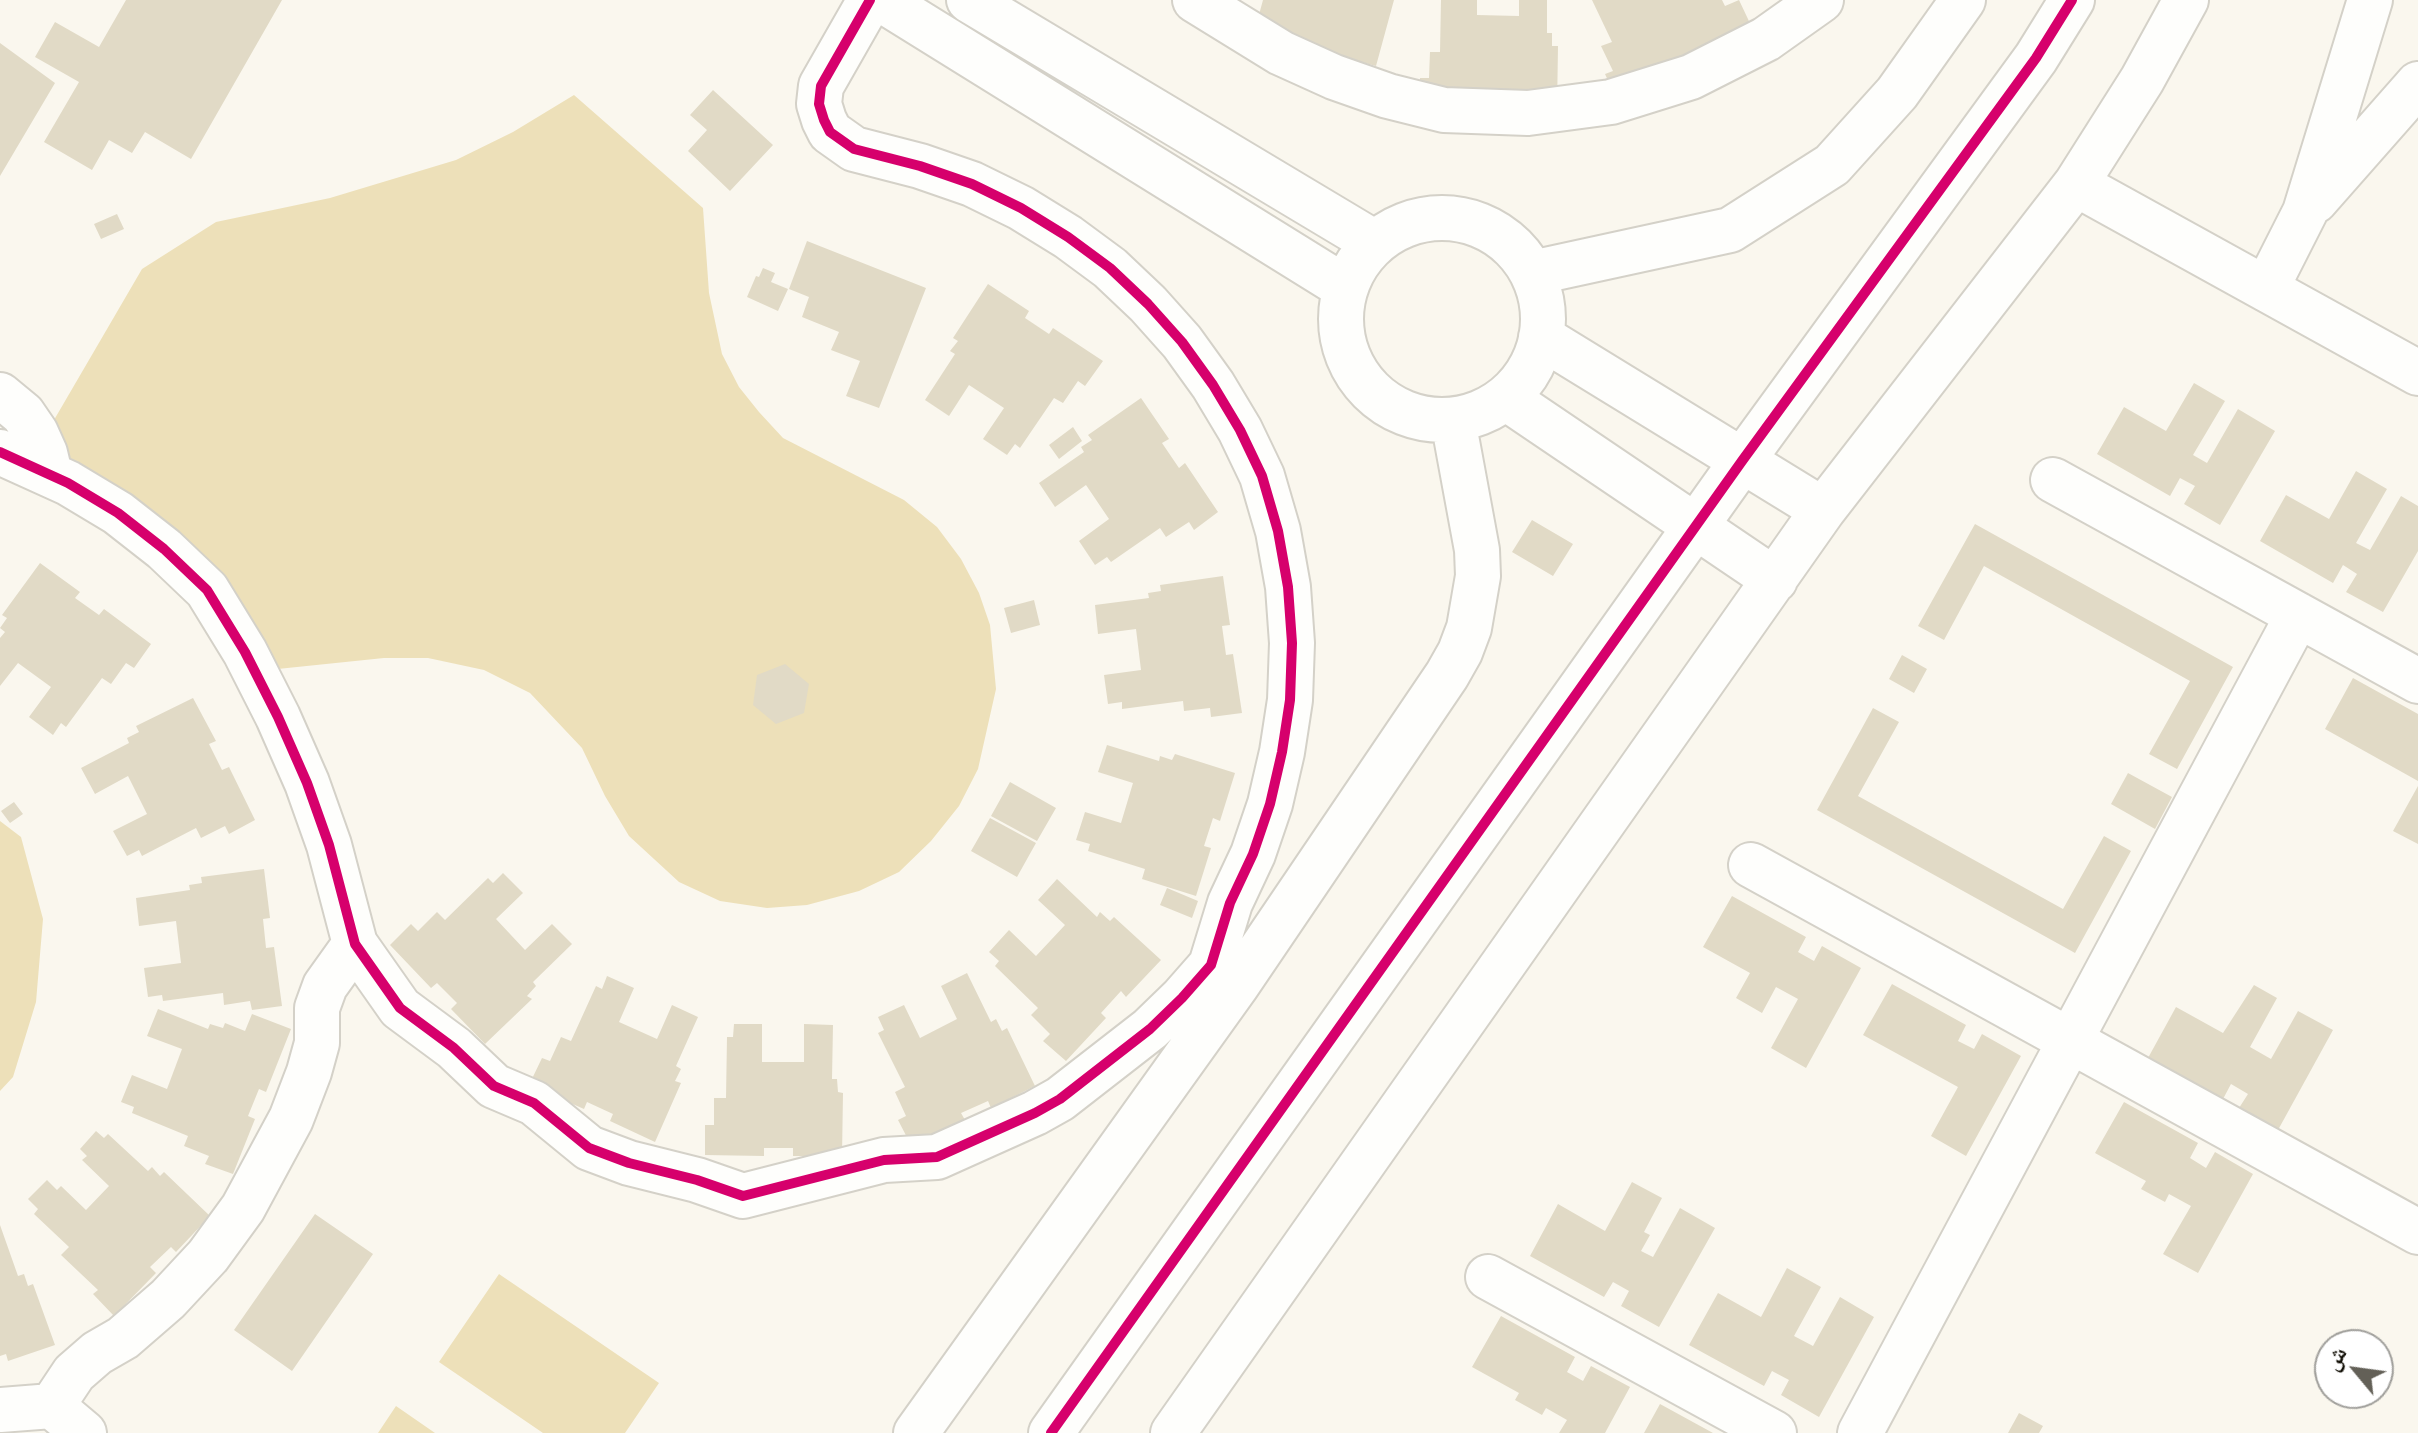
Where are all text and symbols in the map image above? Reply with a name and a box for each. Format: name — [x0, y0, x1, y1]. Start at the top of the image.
north arrow — [2314, 1329, 2394, 1409]
text: ش — [2318, 1342, 2352, 1375]

